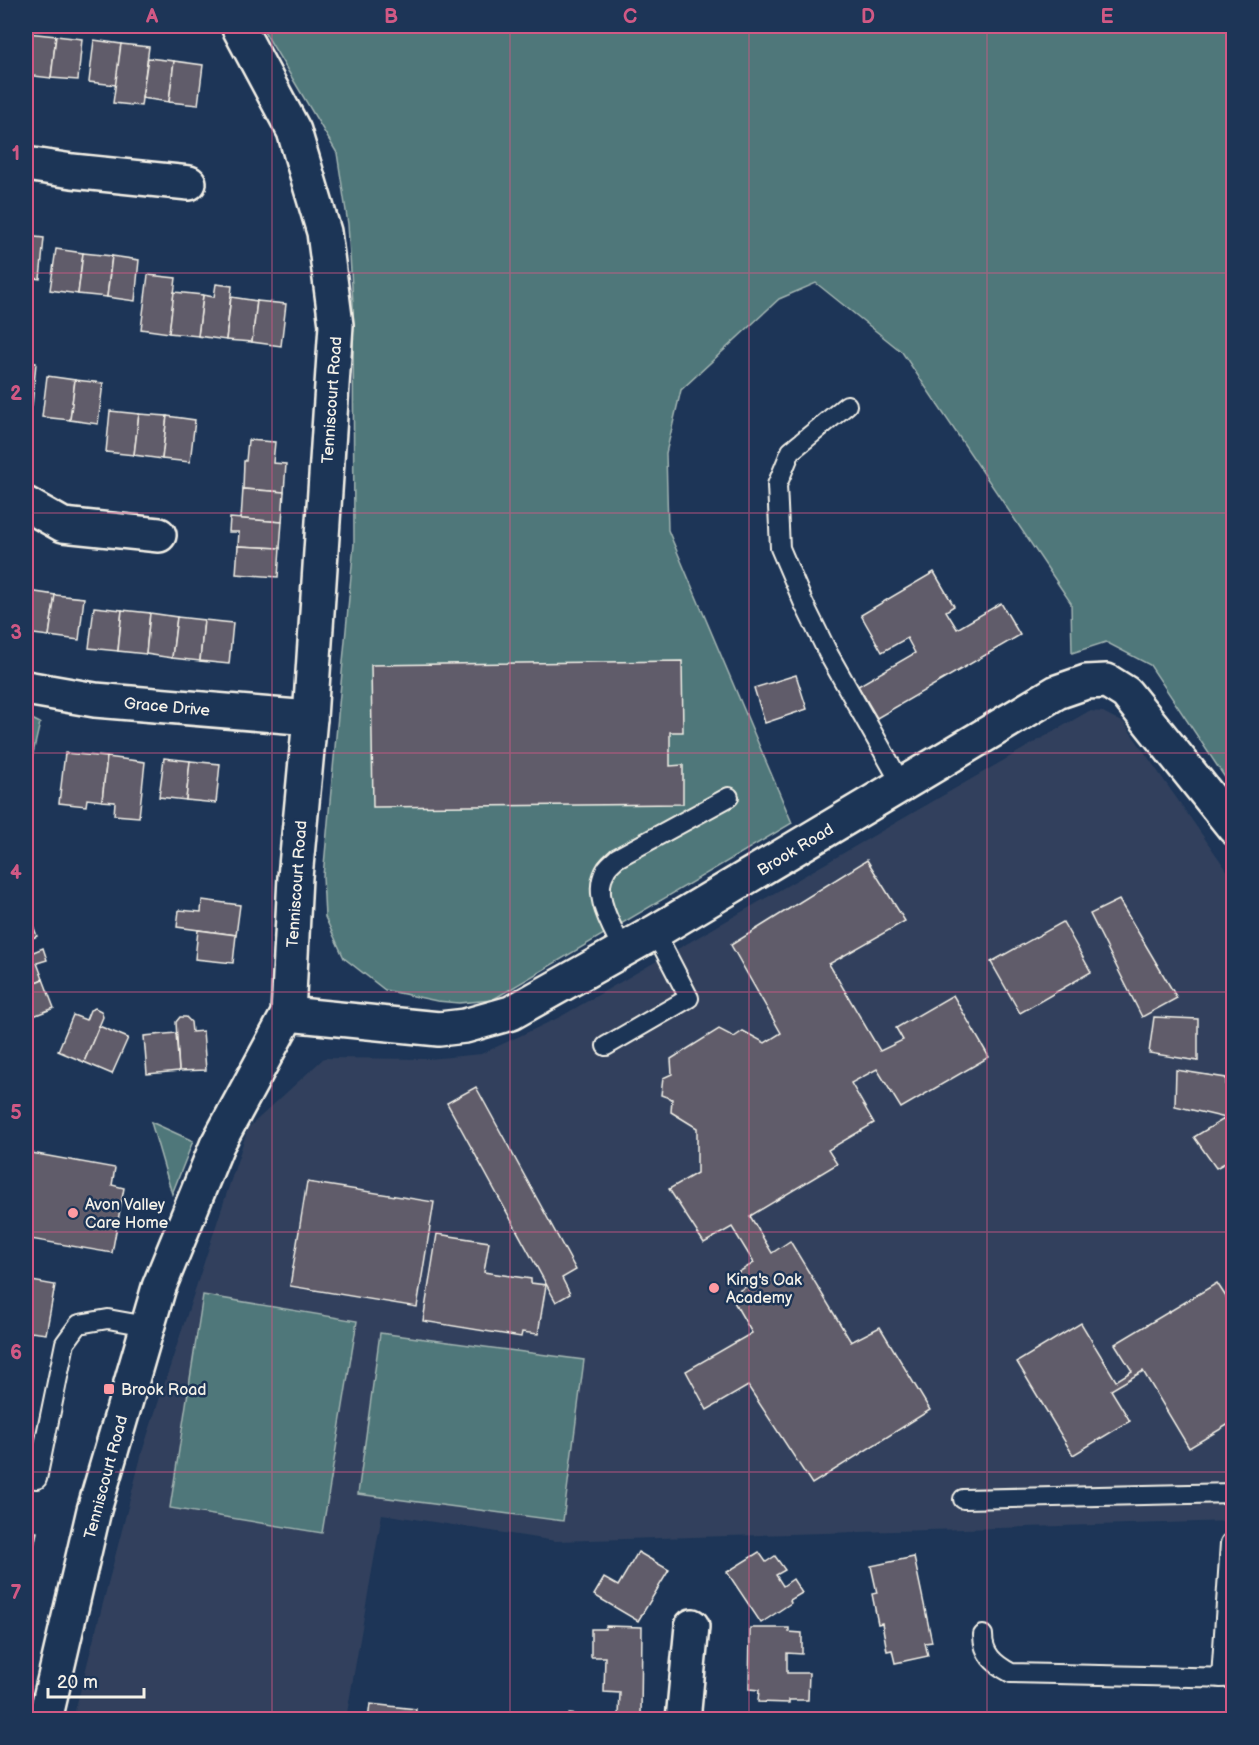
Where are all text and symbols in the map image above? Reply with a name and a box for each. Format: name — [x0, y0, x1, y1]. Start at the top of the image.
text: A — [145, 5, 159, 29]
text: B — [384, 5, 398, 29]
text: C — [623, 5, 637, 29]
text: D — [861, 5, 875, 29]
text: E — [1101, 5, 1114, 29]
text: 1 — [12, 142, 20, 166]
street label: Tenniscourt Road — [319, 336, 346, 464]
text: 2 — [10, 382, 22, 406]
text: 3 — [10, 621, 22, 645]
street label: Grace Drive — [123, 694, 211, 721]
street label: Tenniscourt Road — [284, 820, 311, 948]
street label: Brook Road — [754, 820, 837, 880]
text: 4 — [10, 861, 22, 885]
text: 5 — [10, 1101, 22, 1125]
place label: Avon Valley Care Home — [85, 1196, 169, 1233]
marker: Avon Valley Care Home — [66, 1206, 80, 1220]
place label: King's Oak Academy — [726, 1271, 802, 1308]
marker: King's Oak Academy — [707, 1281, 721, 1295]
text: 6 — [10, 1341, 22, 1365]
place label: Brook Road — [121, 1381, 206, 1400]
marker: Brook Road — [102, 1382, 116, 1396]
street label: Tenniscourt Road — [81, 1413, 132, 1541]
text: 7 — [10, 1581, 22, 1605]
scale bar — [48, 1661, 144, 1699]
text: 20 m — [57, 1672, 98, 1693]

